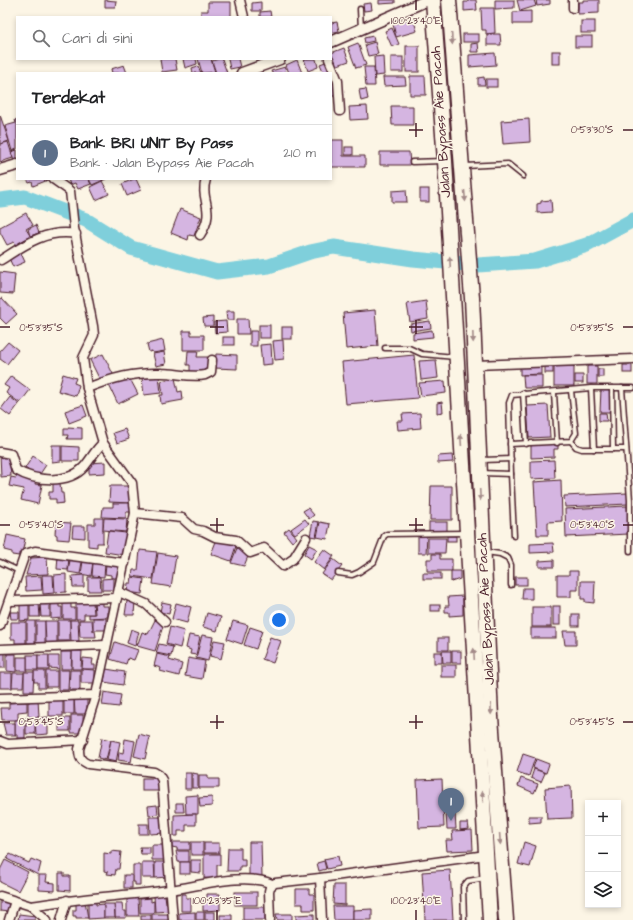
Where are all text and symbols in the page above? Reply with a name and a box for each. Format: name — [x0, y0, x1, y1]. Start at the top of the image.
text: 100°23'40"E — [391, 14, 441, 28]
search box — [16, 16, 332, 60]
icon: search — [30, 27, 52, 49]
text: Cari di sini — [62, 28, 132, 49]
one-way arrow — [449, 33, 456, 45]
street label: Jalan Bypass Aie Pacah — [426, 45, 456, 198]
text: Terdekat — [32, 86, 105, 110]
text: 0°53'30"S — [571, 123, 614, 137]
text: Bank BRI UNIT By Pass — [70, 133, 233, 154]
text: 1 — [44, 144, 46, 162]
text: 210 m — [283, 144, 316, 162]
text: Bank · Jalan Bypass Aie Pacah — [70, 154, 254, 172]
one-way arrow — [462, 190, 468, 202]
one-way arrow — [447, 256, 454, 268]
text: 0°53'35"S — [19, 321, 63, 335]
text: 0°53'35"S — [570, 321, 614, 335]
one-way arrow — [470, 331, 477, 343]
one-way arrow — [458, 434, 465, 446]
one-way arrow — [477, 489, 483, 502]
text: 0°53'40"S — [19, 518, 64, 532]
text: 0°53'40"S — [570, 518, 615, 532]
street label: Jalan Bypass Aie Pacah — [472, 533, 500, 685]
your location — [269, 610, 289, 630]
one-way arrow — [470, 648, 477, 660]
one-way arrow — [488, 703, 494, 716]
text: 0°53'45"S — [19, 715, 64, 729]
text: 0°53'45"S — [570, 715, 615, 729]
pin: 1 — [438, 788, 464, 821]
one-way arrow — [479, 791, 486, 803]
map controls — [585, 800, 621, 908]
button: + — [585, 800, 621, 836]
one-way arrow — [497, 833, 504, 845]
button: − — [585, 836, 621, 872]
button: layers — [585, 872, 621, 908]
text: 100°23'35"E — [193, 894, 242, 908]
text: 100°23'40"E — [391, 894, 441, 908]

